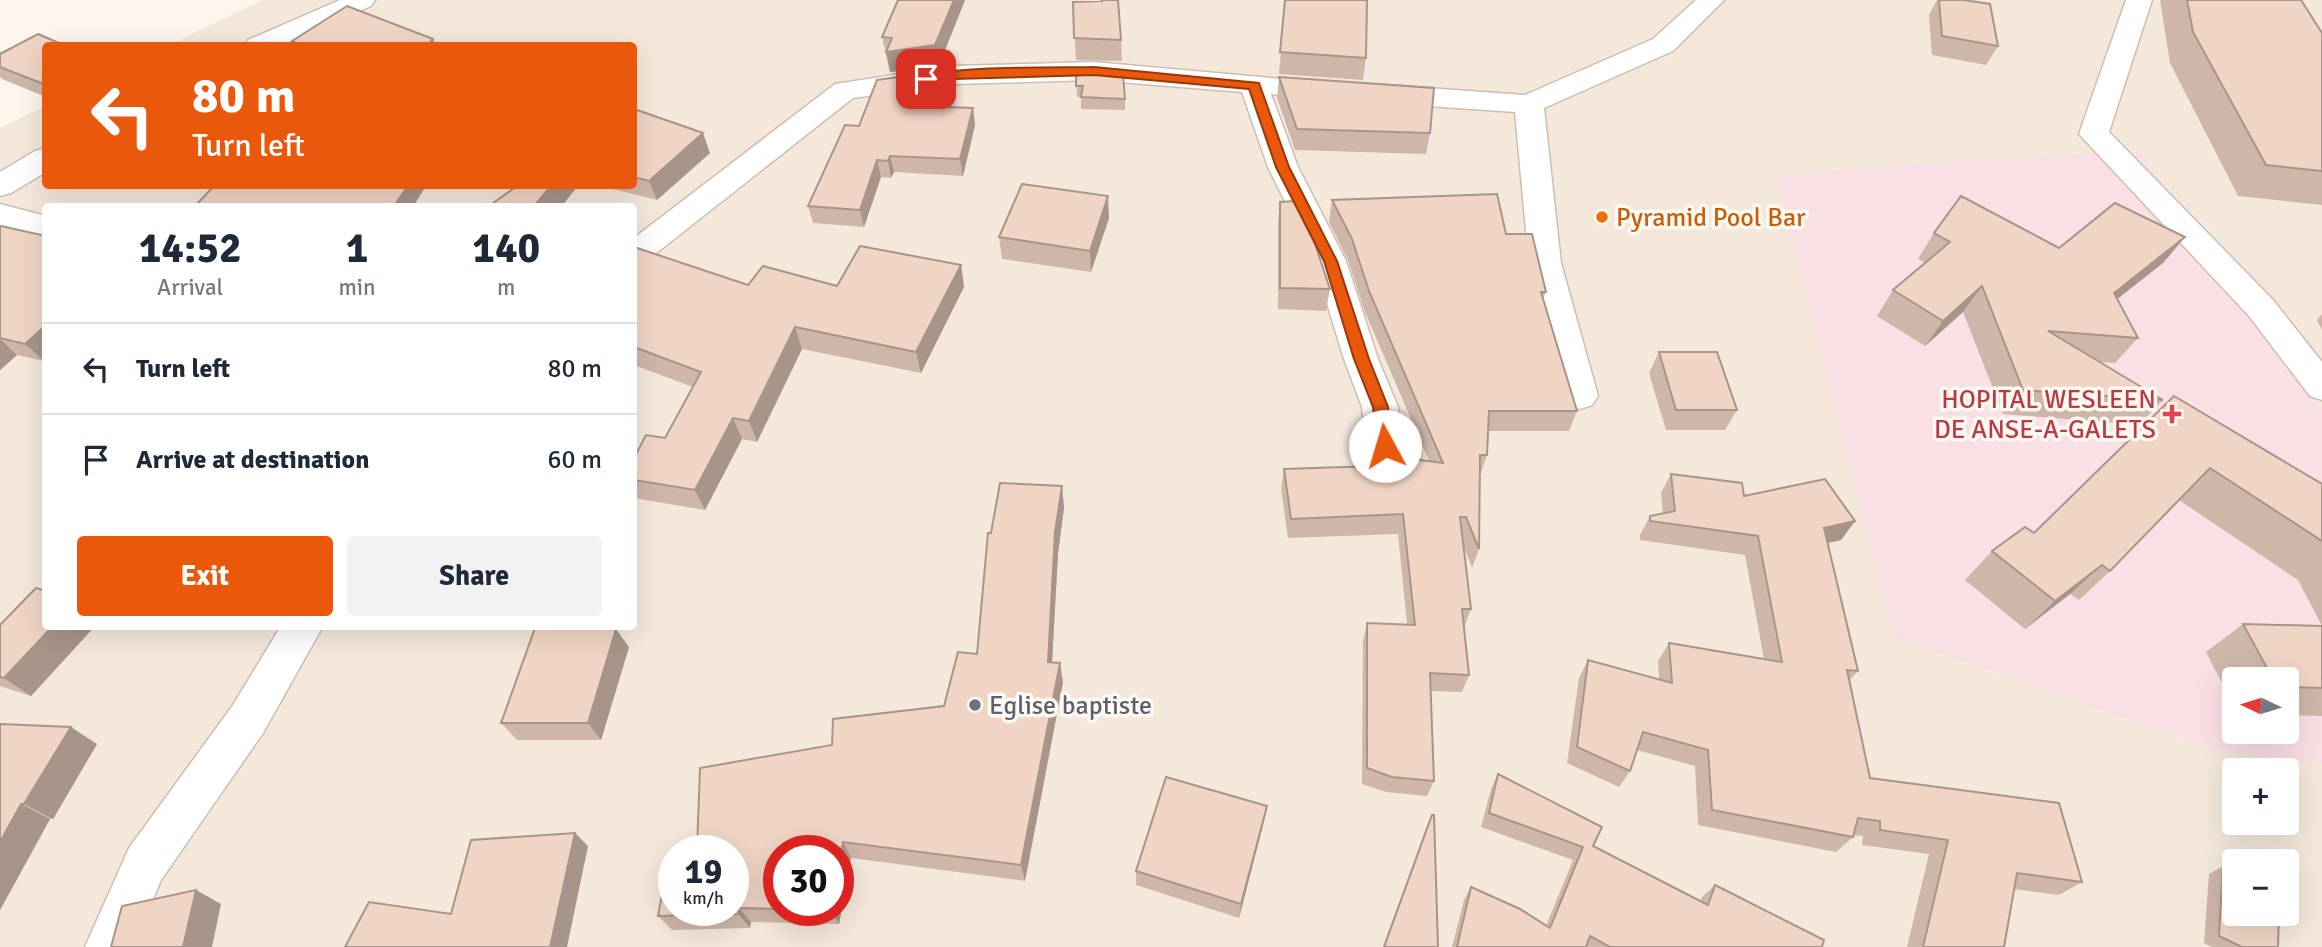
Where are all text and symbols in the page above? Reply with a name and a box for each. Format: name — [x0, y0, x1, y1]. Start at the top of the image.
pin — [896, 49, 956, 109]
icon: arrive — [907, 60, 945, 98]
text: 80 m — [192, 66, 295, 126]
icon: left — [77, 70, 168, 161]
text: Turn left — [192, 126, 305, 165]
place label: Pyramid Pool Bar — [1616, 202, 1806, 234]
marker: Pyramid Pool Bar — [1594, 209, 1610, 225]
text: 14:52 — [139, 223, 242, 274]
text: 1 — [346, 223, 368, 274]
text: 140 — [472, 223, 540, 274]
text: Arrival — [157, 273, 223, 302]
text: min — [338, 273, 376, 302]
text: m — [497, 273, 515, 302]
icon: left — [77, 350, 115, 388]
text: Turn left — [136, 353, 230, 385]
text: 80 m — [547, 353, 602, 385]
place label: HOPITAL WESLEEN DE ANSE-A-GALETS — [1934, 384, 2156, 446]
marker: HOPITAL WESLEEN DE ANSE-A-GALETS — [2162, 404, 2182, 424]
position arrow — [1348, 409, 1422, 483]
icon: arrive — [77, 441, 115, 479]
text: Arrive at destination — [136, 444, 369, 476]
text: 60 m — [547, 444, 602, 476]
button: Exit — [77, 536, 333, 616]
button: Share — [347, 536, 602, 616]
north arrow — [2222, 667, 2300, 744]
map controls — [2222, 667, 2299, 926]
place label: Eglise baptiste — [989, 690, 1152, 722]
marker: Eglise baptiste — [967, 697, 983, 713]
button: + — [2222, 758, 2299, 835]
speed limit sign: 30 — [763, 835, 854, 926]
button: − — [2222, 849, 2299, 926]
text: 19 — [685, 850, 722, 893]
text: km/h — [683, 887, 724, 909]

